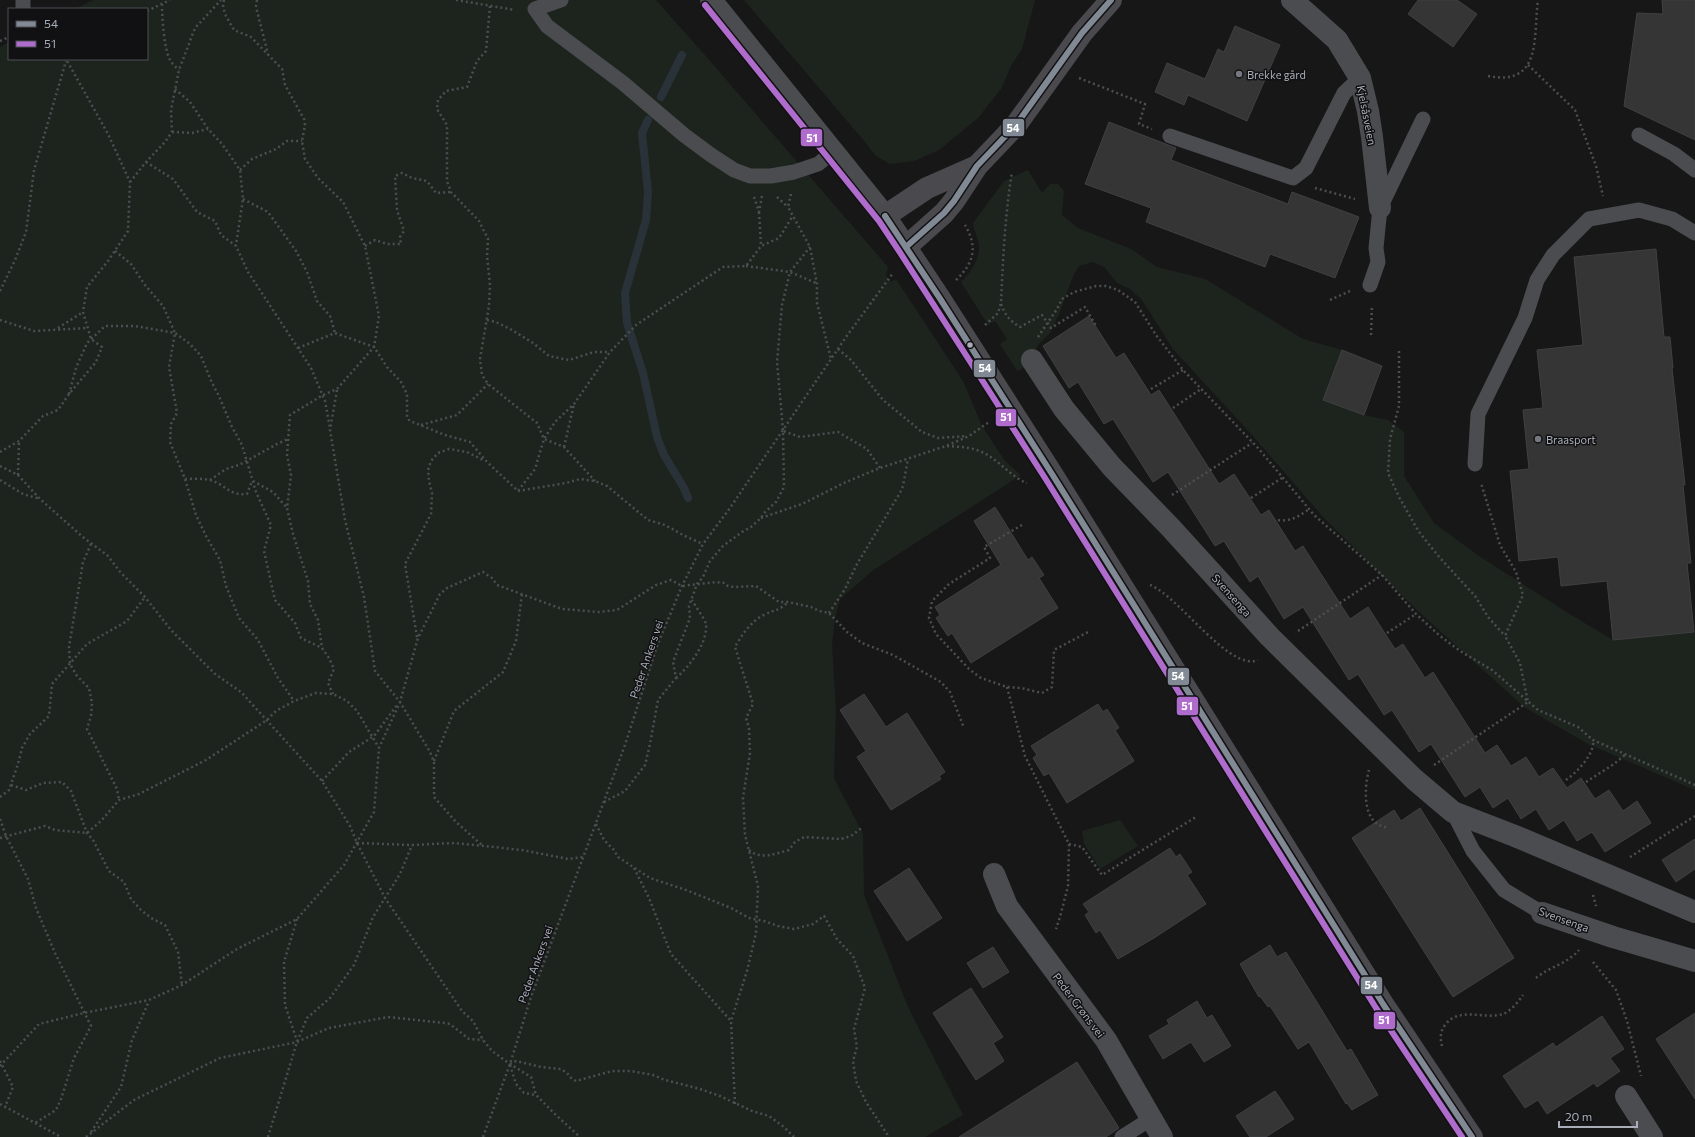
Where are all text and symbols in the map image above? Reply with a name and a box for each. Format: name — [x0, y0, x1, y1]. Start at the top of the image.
legend — [8, 8, 148, 60]
text: 54 — [44, 16, 58, 30]
text: 51 — [44, 36, 56, 50]
place label: Brekke gård — [1247, 68, 1306, 81]
marker: Brekke gård — [1234, 69, 1244, 79]
street label: Kjelsåsveien — [1355, 84, 1379, 146]
line badge: 54 — [1002, 118, 1025, 137]
text: 54 — [1006, 121, 1020, 134]
line badge: 51 — [800, 128, 823, 147]
text: 51 — [806, 131, 818, 144]
unlabelled marker — [965, 340, 975, 350]
line badge: 54 — [973, 359, 996, 378]
text: 54 — [978, 361, 992, 374]
line badge: 51 — [995, 408, 1017, 427]
text: 51 — [1000, 410, 1012, 423]
place label: Braasport — [1546, 433, 1596, 446]
marker: Braasport — [1533, 434, 1543, 444]
street label: Svensenga — [1210, 571, 1254, 619]
street label: Peder Ankers vei — [627, 618, 666, 700]
line badge: 54 — [1167, 667, 1190, 686]
text: 54 — [1171, 669, 1185, 682]
line badge: 51 — [1176, 696, 1199, 716]
text: 51 — [1181, 699, 1193, 712]
street label: Svensenga — [1537, 904, 1591, 934]
street label: Peder Ankers vei — [515, 923, 555, 1005]
street label: Peder Grøns vei — [1050, 970, 1108, 1040]
line badge: 54 — [1360, 976, 1383, 995]
text: 54 — [1364, 978, 1378, 991]
line badge: 51 — [1373, 1011, 1396, 1030]
text: 51 — [1378, 1013, 1390, 1026]
scale bar — [1559, 1103, 1637, 1129]
text: 20 m — [1565, 1109, 1592, 1123]

